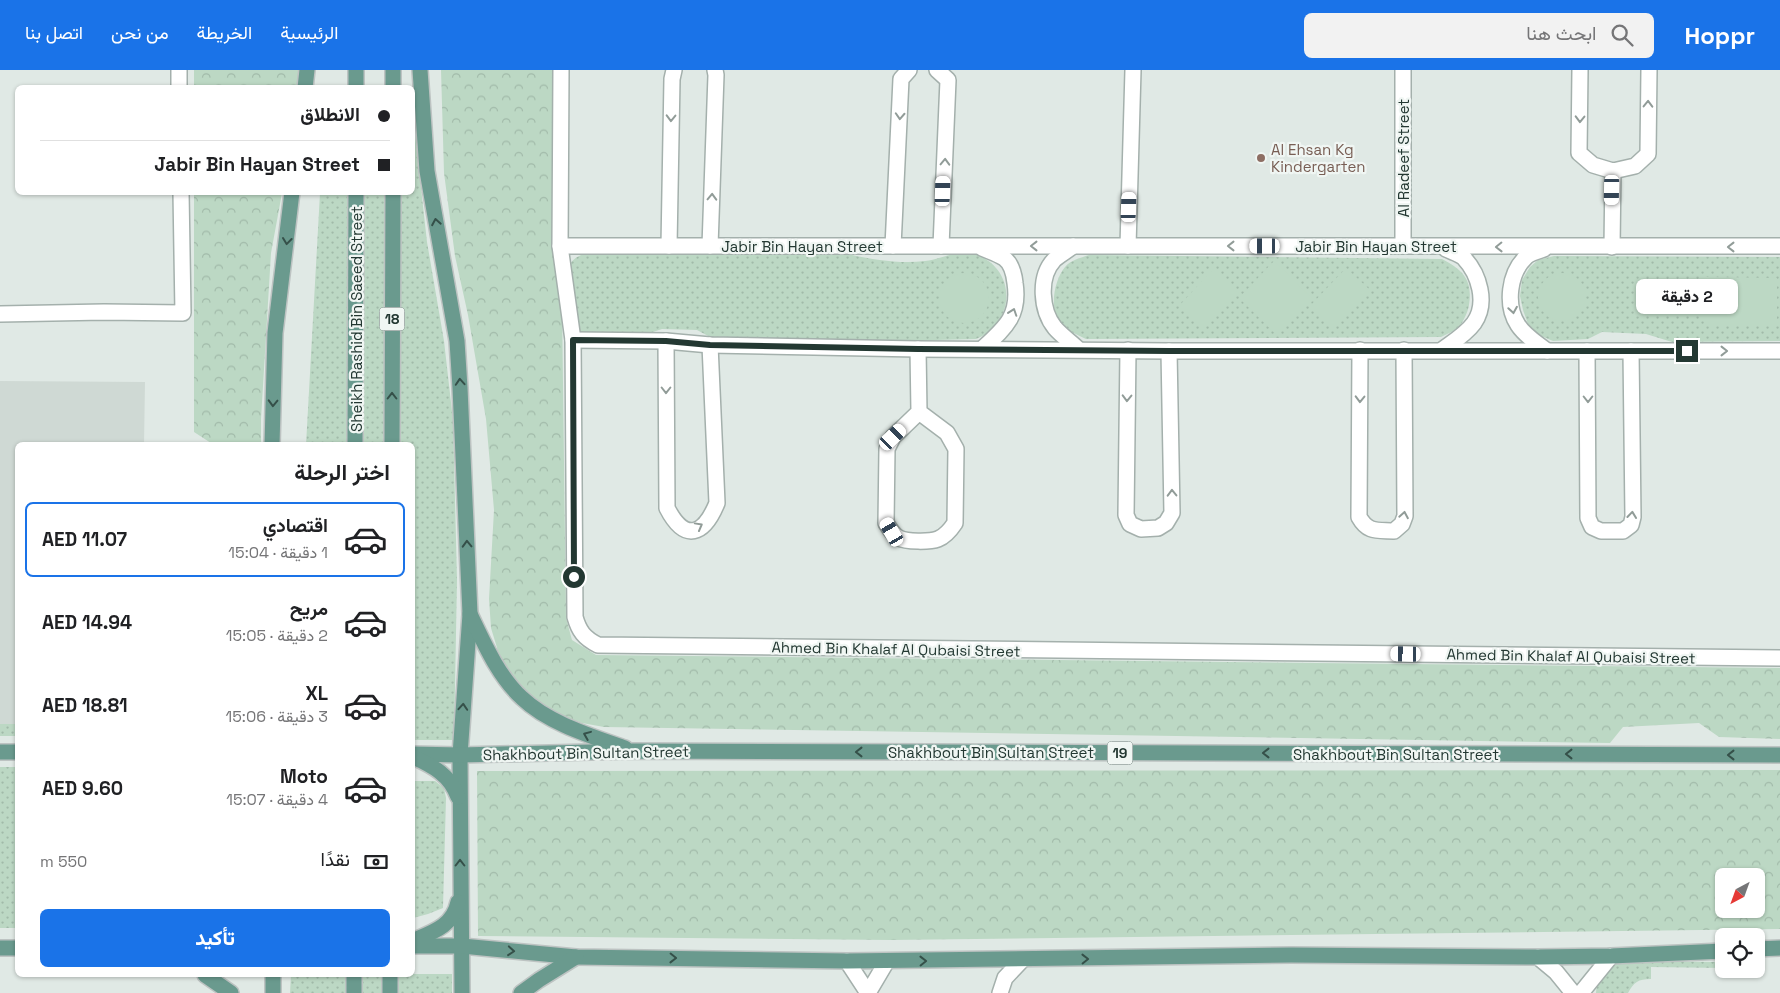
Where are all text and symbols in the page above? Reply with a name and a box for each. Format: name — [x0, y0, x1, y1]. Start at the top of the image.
search box — [1304, 13, 1654, 58]
text: Hoppr — [1684, 20, 1755, 51]
text: اتصل بنا — [25, 21, 83, 44]
text: من نحن — [111, 21, 169, 44]
text: الخريطة — [197, 21, 252, 44]
text: الرئيسية — [280, 21, 338, 44]
text: ابحث هنا — [1526, 21, 1596, 46]
icon: search — [1608, 21, 1636, 49]
street label: Al Radeef Street — [1394, 99, 1413, 217]
one-way arrow — [1643, 100, 1653, 108]
text: الانطلاق — [300, 102, 360, 127]
one-way arrow — [894, 112, 905, 120]
one-way arrow — [666, 115, 676, 123]
one-way arrow — [1575, 115, 1585, 123]
place label: Al Ehsan Kg Kindergarten — [1271, 140, 1366, 176]
text: Jabir Bin Hayan Street — [154, 152, 360, 177]
marker: Al Ehsan Kg Kindergarten — [1255, 152, 1267, 164]
one-way arrow — [939, 158, 950, 166]
car — [1604, 175, 1619, 205]
car — [934, 176, 951, 206]
car — [1120, 192, 1137, 222]
one-way arrow — [707, 193, 717, 200]
street label: Sheikh Rashid Bin Saeed Street — [347, 206, 366, 432]
one-way arrow — [431, 217, 441, 226]
one-way arrow — [282, 237, 293, 245]
street label: Jabir Bin Hayan Street — [721, 237, 883, 256]
street label: Jabir Bin Hayan Street — [1295, 237, 1457, 256]
car — [1250, 239, 1280, 254]
one-way arrow — [1030, 241, 1038, 251]
one-way arrow — [1227, 241, 1235, 251]
one-way arrow — [1495, 242, 1502, 252]
one-way arrow — [1727, 242, 1735, 252]
callout: 2 دقيقة — [1636, 278, 1738, 314]
text: 2 دقيقة — [1661, 286, 1713, 307]
one-way arrow — [1507, 305, 1517, 314]
road number: 18 — [380, 308, 404, 330]
one-way arrow — [1007, 309, 1017, 317]
route end — [1676, 340, 1698, 362]
one-way arrow — [1721, 346, 1729, 356]
one-way arrow — [455, 378, 466, 386]
one-way arrow — [661, 386, 672, 394]
one-way arrow — [387, 392, 397, 400]
one-way arrow — [1122, 395, 1132, 403]
one-way arrow — [1355, 396, 1365, 403]
one-way arrow — [1582, 396, 1593, 404]
one-way arrow — [268, 399, 278, 407]
car — [876, 421, 909, 453]
text: اختر الرحلة — [294, 458, 390, 486]
one-way arrow — [1167, 488, 1177, 496]
one-way arrow — [1398, 510, 1408, 519]
one-way arrow — [1626, 511, 1637, 519]
text: اقتصادي — [263, 513, 328, 538]
car — [878, 515, 905, 549]
icon: car — [343, 517, 388, 562]
one-way arrow — [694, 522, 703, 532]
text: AED 11.07 — [42, 527, 127, 552]
one-way arrow — [462, 540, 472, 548]
text: 1 دقيقة · 15:04 — [228, 542, 328, 563]
route start — [563, 566, 585, 588]
text: مريح — [290, 596, 328, 621]
icon: car — [343, 600, 388, 645]
text: AED 14.94 — [42, 610, 132, 635]
text: 2 دقيقة · 15:05 — [226, 625, 328, 646]
street label: Ahmed Bin Khalaf Al Qubaisi Street — [771, 637, 1021, 661]
street label: Ahmed Bin Khalaf Al Qubaisi Street — [1446, 644, 1696, 668]
car — [1390, 646, 1421, 662]
text: XL — [305, 681, 328, 706]
icon: car — [343, 683, 388, 728]
text: AED 18.81 — [42, 693, 128, 718]
one-way arrow — [457, 702, 468, 710]
text: 3 دقيقة · 15:06 — [226, 706, 328, 727]
one-way arrow — [583, 730, 592, 741]
road number: 19 — [1108, 741, 1132, 764]
street label: Shakhbout Bin Sultan Street — [483, 742, 689, 764]
street label: Shakhbout Bin Sultan Street — [888, 743, 1094, 762]
street label: Shakhbout Bin Sultan Street — [1293, 745, 1499, 764]
one-way arrow — [855, 747, 862, 757]
one-way arrow — [1262, 748, 1270, 758]
one-way arrow — [1565, 749, 1572, 759]
one-way arrow — [1727, 750, 1735, 760]
text: Moto — [280, 764, 328, 789]
icon: car — [343, 766, 388, 811]
text: AED 9.60 — [42, 776, 123, 801]
text: 4 دقيقة · 15:07 — [226, 789, 328, 810]
text: نقدًا — [321, 847, 350, 872]
icon: cash — [362, 848, 390, 876]
text: 550 m — [40, 851, 87, 872]
one-way arrow — [455, 859, 465, 866]
north arrow — [1715, 868, 1765, 918]
map controls — [1715, 868, 1765, 978]
button: تأكيد — [40, 909, 390, 967]
button: locate — [1715, 928, 1765, 978]
one-way arrow — [507, 945, 515, 956]
one-way arrow — [670, 953, 677, 963]
one-way arrow — [1082, 954, 1090, 964]
one-way arrow — [920, 956, 927, 966]

